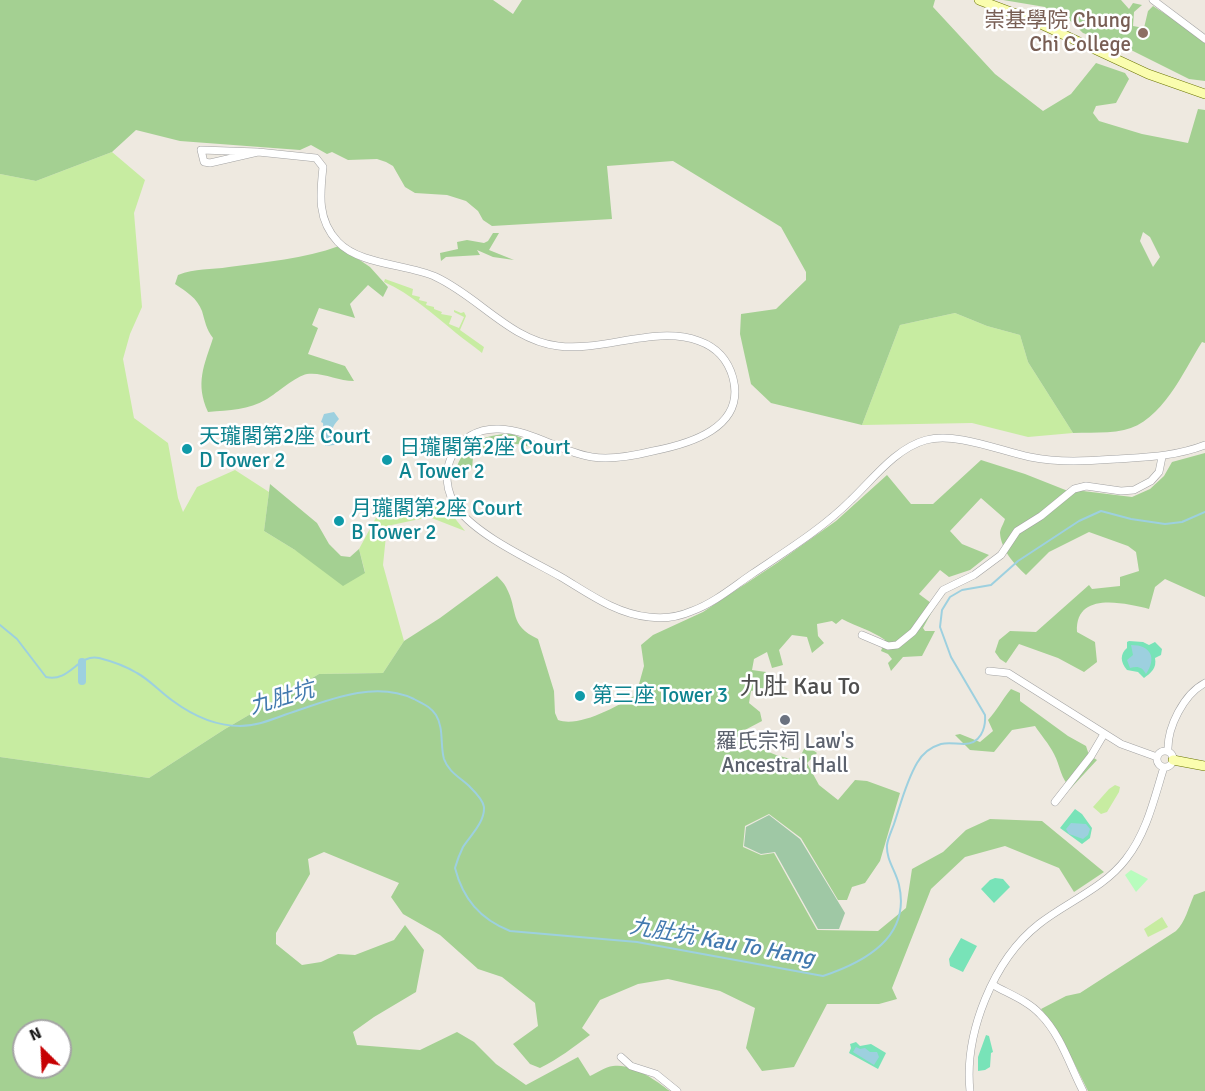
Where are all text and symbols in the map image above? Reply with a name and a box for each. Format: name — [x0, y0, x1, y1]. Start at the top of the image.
place label: 崇基學院 Chung Chi College — [984, 8, 1131, 58]
marker: 崇基學院 Chung Chi College — [1136, 26, 1150, 40]
place label: 天瓏閣第2座 Court D Tower 2 — [199, 424, 370, 474]
place label: 日瓏閣第2座 Court A Tower 2 — [399, 435, 570, 485]
marker: 天瓏閣第2座 Court D Tower 2 — [180, 442, 194, 456]
marker: 日瓏閣第2座 Court A Tower 2 — [380, 453, 394, 467]
place label: 月瓏閣第2座 Court B Tower 2 — [351, 496, 522, 546]
marker: 月瓏閣第2座 Court B Tower 2 — [332, 514, 346, 528]
district label: 九肚 Kau To — [740, 674, 860, 702]
water label: 九肚坑 — [247, 677, 317, 721]
place label: 第三座 Tower 3 — [592, 683, 728, 709]
marker: 第三座 Tower 3 — [573, 689, 587, 703]
marker: 羅氏宗祠 Law's Ancestral Hall — [778, 713, 792, 727]
place label: 羅氏宗祠 Law's Ancestral Hall — [716, 729, 854, 779]
water label: 九肚坑 Kau To Hang — [628, 914, 816, 972]
north arrow — [12, 1019, 72, 1079]
text: N — [26, 1023, 45, 1046]

